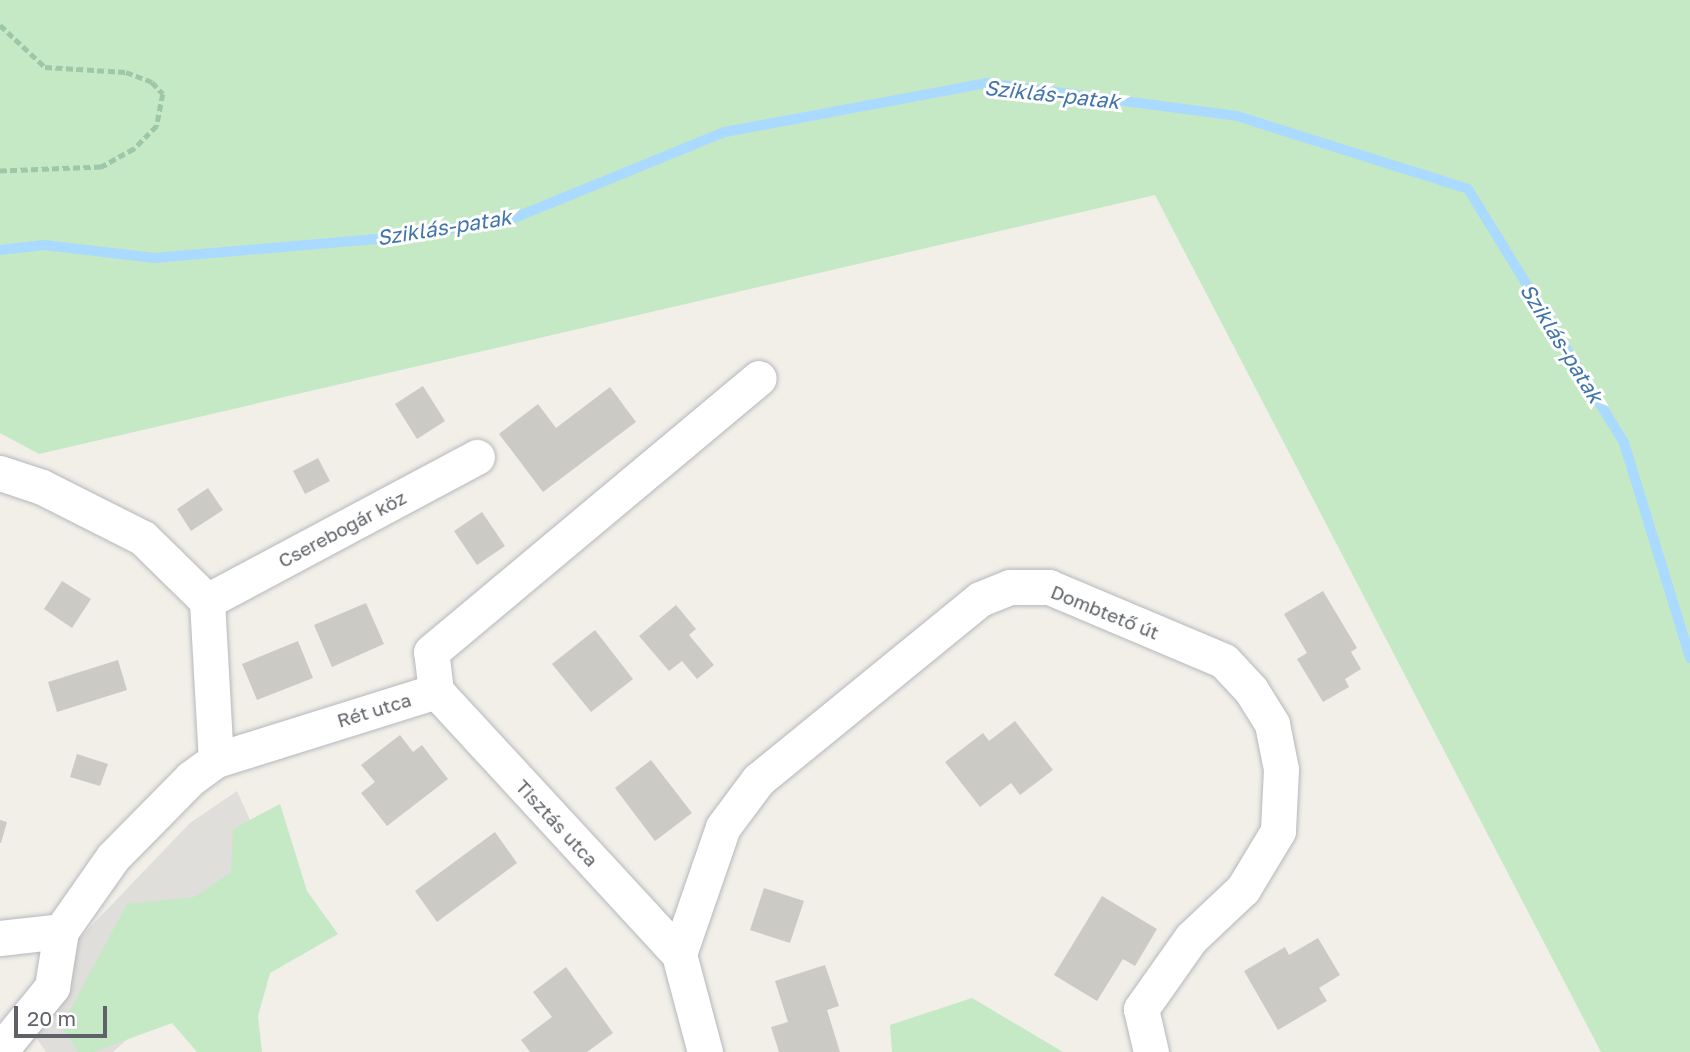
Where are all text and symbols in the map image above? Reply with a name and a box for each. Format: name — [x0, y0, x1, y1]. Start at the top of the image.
water label: Sziklás-patak — [983, 74, 1121, 114]
water label: Sziklás-patak — [375, 204, 513, 250]
water label: Sziklás-patak — [1515, 279, 1609, 407]
street label: Cserebogár köz — [274, 486, 410, 572]
street label: Dombtető út — [1048, 580, 1162, 644]
street label: Rét utca — [334, 688, 414, 732]
street label: Tisztás utca — [511, 775, 603, 871]
scale bar — [18, 992, 110, 1036]
text: 20 m — [27, 1005, 76, 1031]

